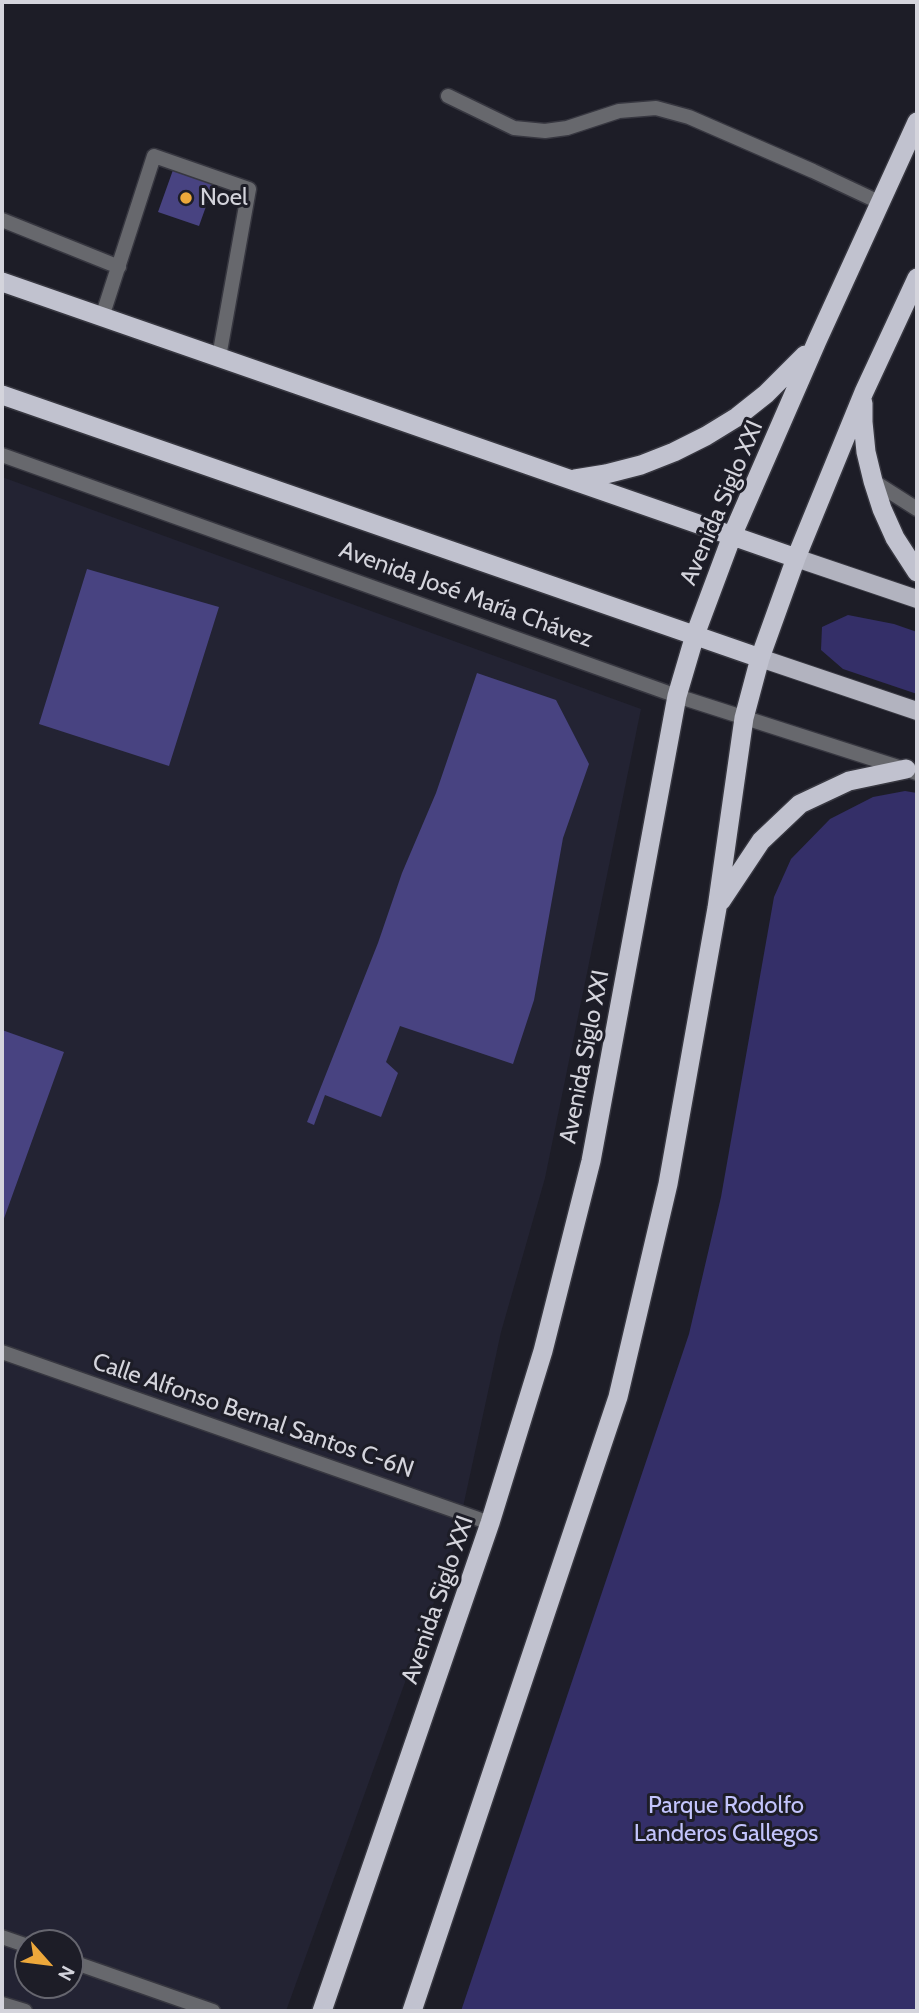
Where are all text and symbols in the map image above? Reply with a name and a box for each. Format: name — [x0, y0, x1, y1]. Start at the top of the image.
place label: Noel — [200, 184, 248, 212]
marker: Noel — [178, 190, 194, 206]
street label: Avenida Siglo XXI — [674, 416, 770, 590]
street label: Avenida José María Chávez — [335, 536, 597, 654]
street label: Avenida Siglo XXI — [554, 968, 616, 1146]
street label: Calle Alfonso Bernal Santos C-6N — [89, 1347, 417, 1485]
street label: Avenida Siglo XXI — [396, 1512, 480, 1688]
park label: Parque Rodolfo Landeros Gallegos — [634, 1792, 818, 1848]
north arrow — [14, 1929, 84, 1999]
text: N — [53, 1962, 80, 1984]

